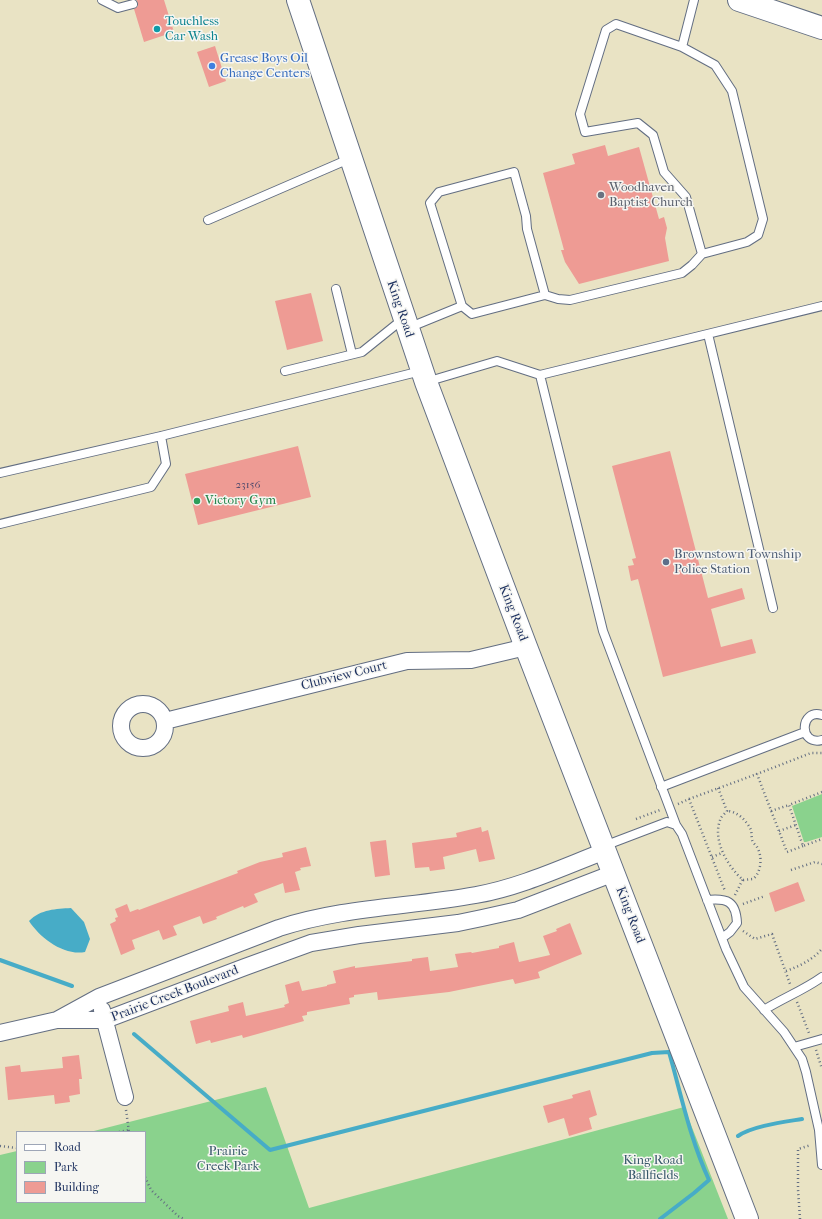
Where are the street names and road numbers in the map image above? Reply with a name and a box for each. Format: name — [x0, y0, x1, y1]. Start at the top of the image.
street label: King Road — [383, 278, 417, 340]
street label: King Road — [495, 582, 531, 644]
street label: Clubview Court — [299, 658, 389, 694]
street label: King Road — [612, 884, 648, 946]
street label: Prairie Creek Boulevard — [109, 963, 241, 1025]

